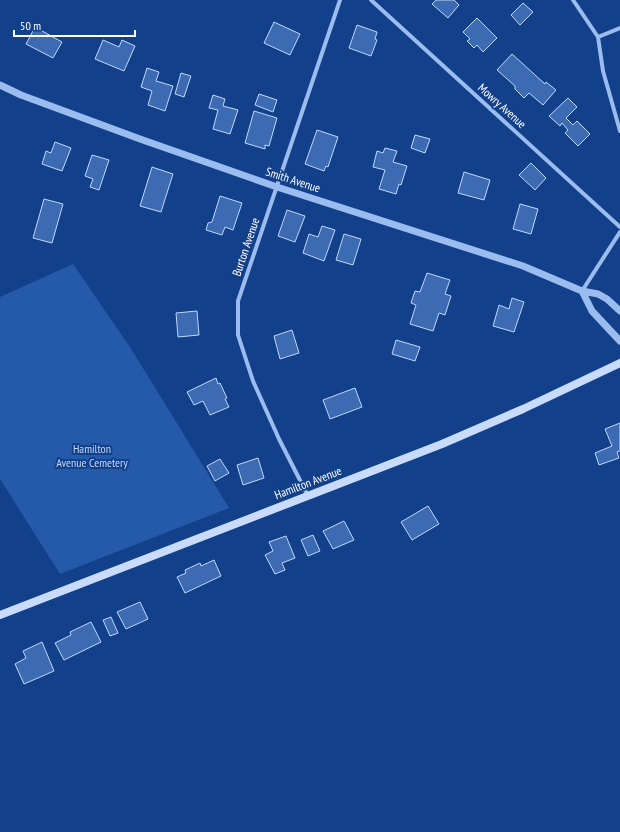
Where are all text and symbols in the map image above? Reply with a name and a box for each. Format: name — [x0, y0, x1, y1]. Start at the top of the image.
scale bar — [14, 12, 135, 38]
text: 50 m — [20, 18, 41, 33]
street label: Mowry Avenue — [475, 80, 530, 131]
street label: Smith Avenue — [264, 164, 322, 195]
street label: Burton Avenue — [229, 216, 263, 278]
park label: Hamilton Avenue Cemetery — [56, 441, 128, 470]
street label: Hamilton Avenue — [272, 463, 344, 502]

